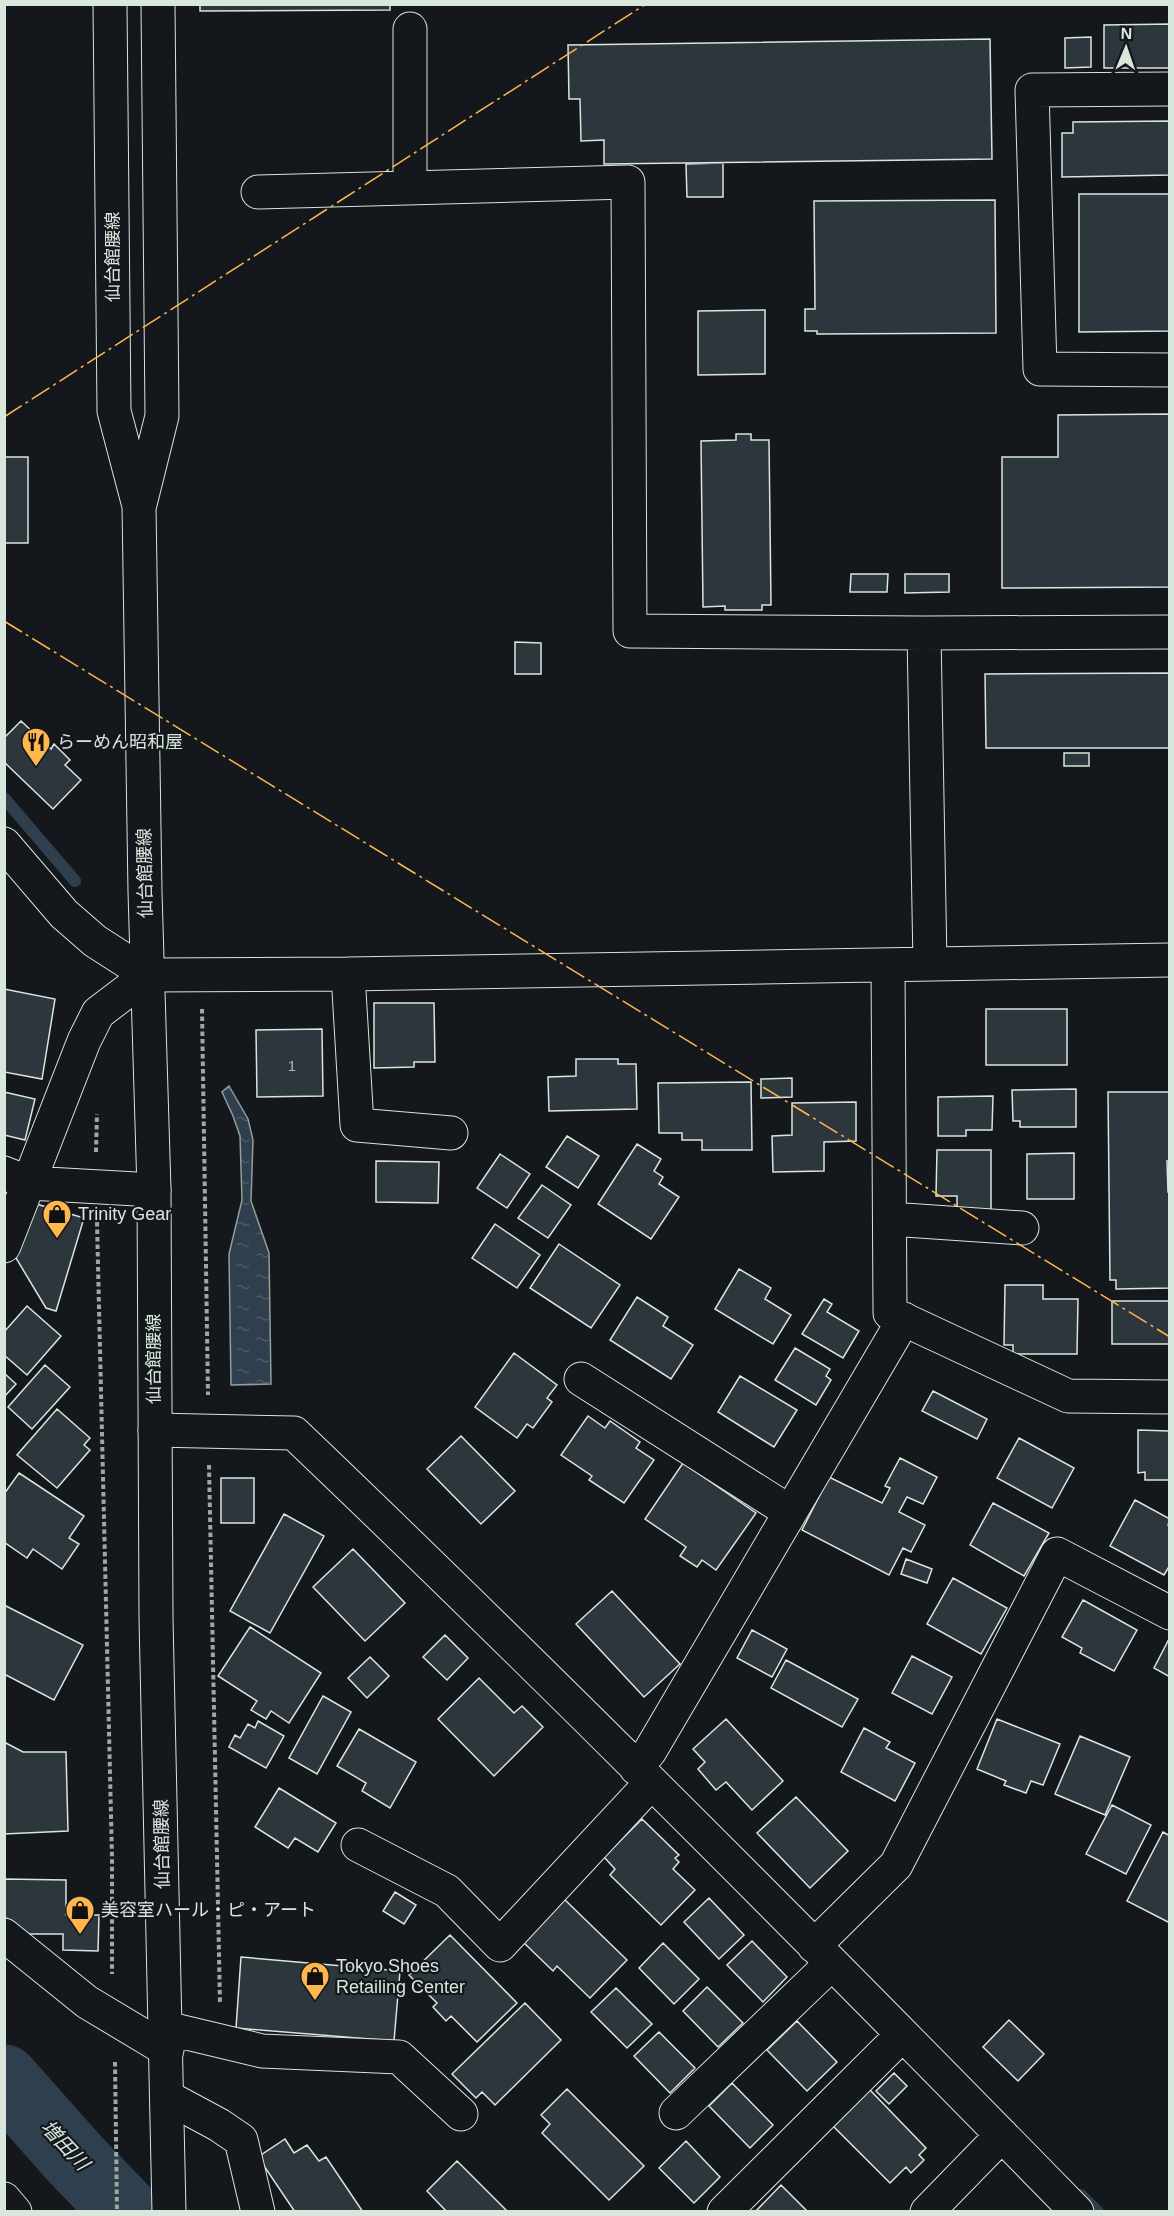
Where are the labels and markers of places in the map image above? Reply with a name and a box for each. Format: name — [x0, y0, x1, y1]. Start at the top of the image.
restaurant icon: らーめん昭和屋 — [20, 726, 52, 768]
place label: らーめん昭和屋 — [57, 732, 183, 752]
shop icon: Trinity Gear — [41, 1198, 73, 1240]
place label: Trinity Gear — [78, 1204, 171, 1224]
shop icon: 美容室ハール・ピ・アート — [64, 1894, 96, 1936]
place label: 美容室ハール・ピ・アート — [101, 1900, 316, 1920]
place label: Tokyo Shoes Retailing Center — [336, 1956, 465, 1997]
shop icon: Tokyo Shoes Retailing Center — [299, 1960, 331, 2002]

